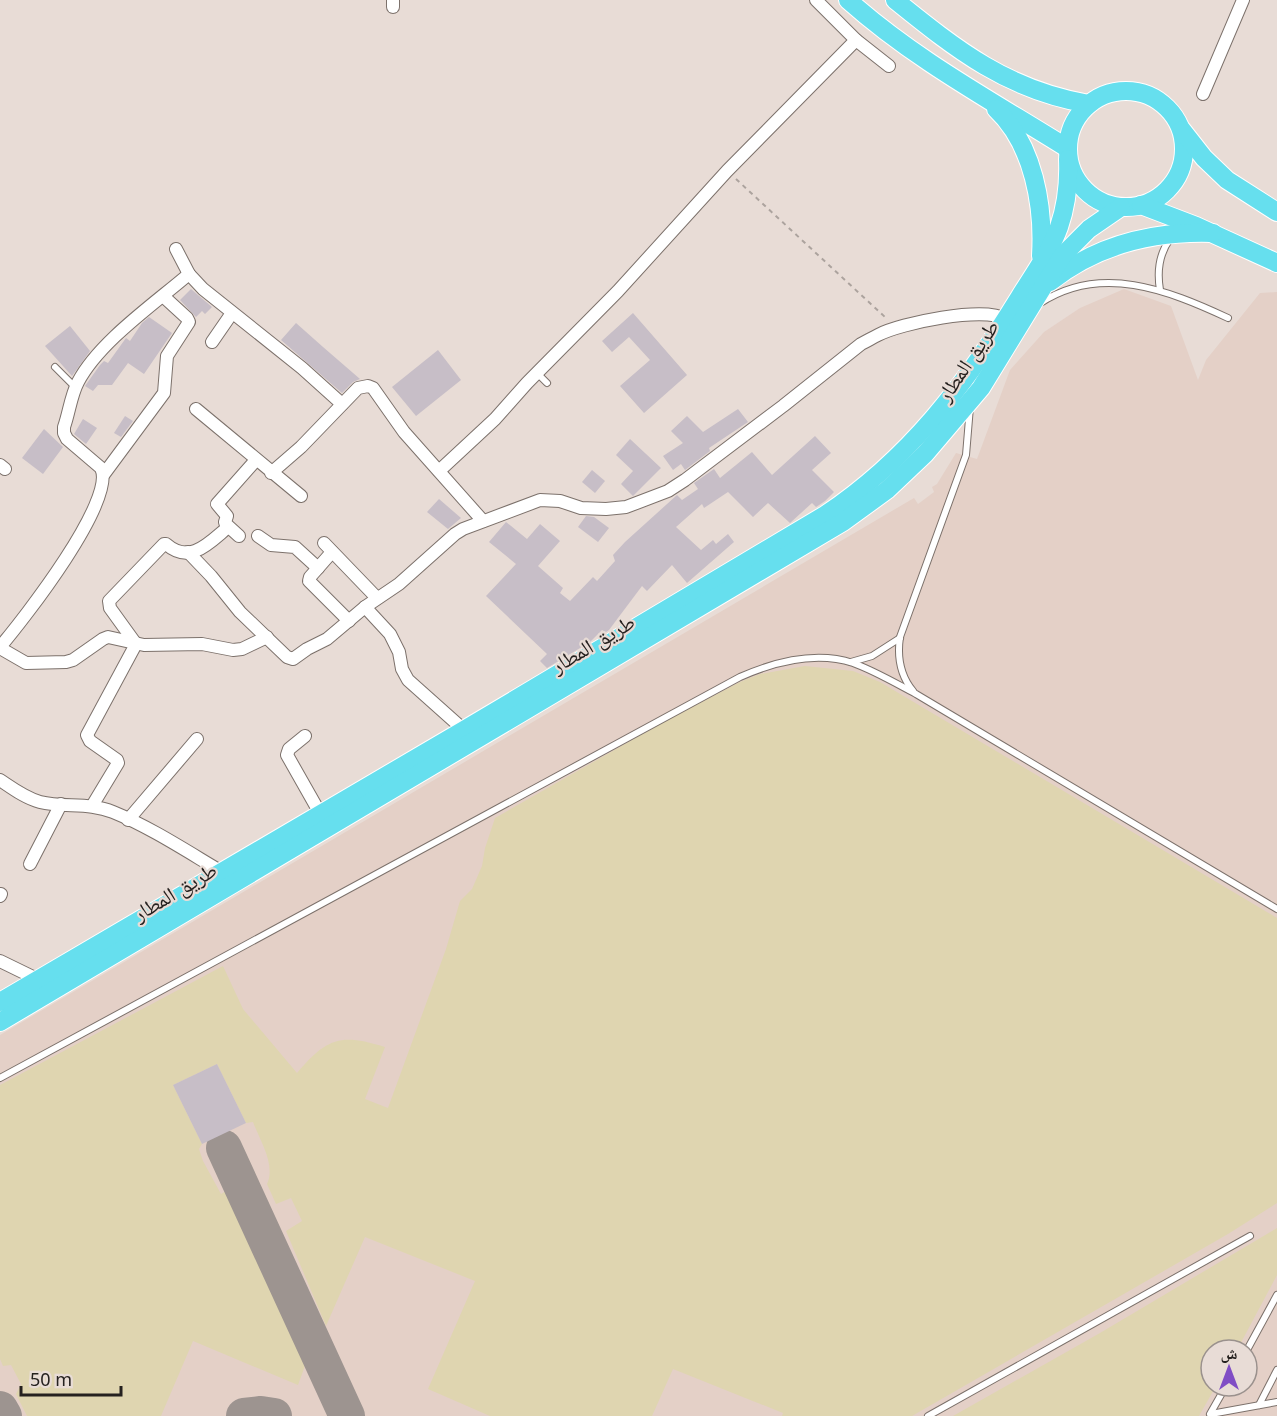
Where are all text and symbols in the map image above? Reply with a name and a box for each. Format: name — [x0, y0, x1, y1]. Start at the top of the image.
street label: طريق المطار — [929, 314, 1005, 408]
street label: طريق المطار — [544, 607, 640, 680]
street label: طريق المطار — [126, 855, 222, 928]
north arrow — [1199, 1338, 1259, 1398]
text: ش — [1221, 1342, 1238, 1364]
scale bar — [21, 1359, 122, 1397]
text: 50 m — [30, 1367, 72, 1391]

